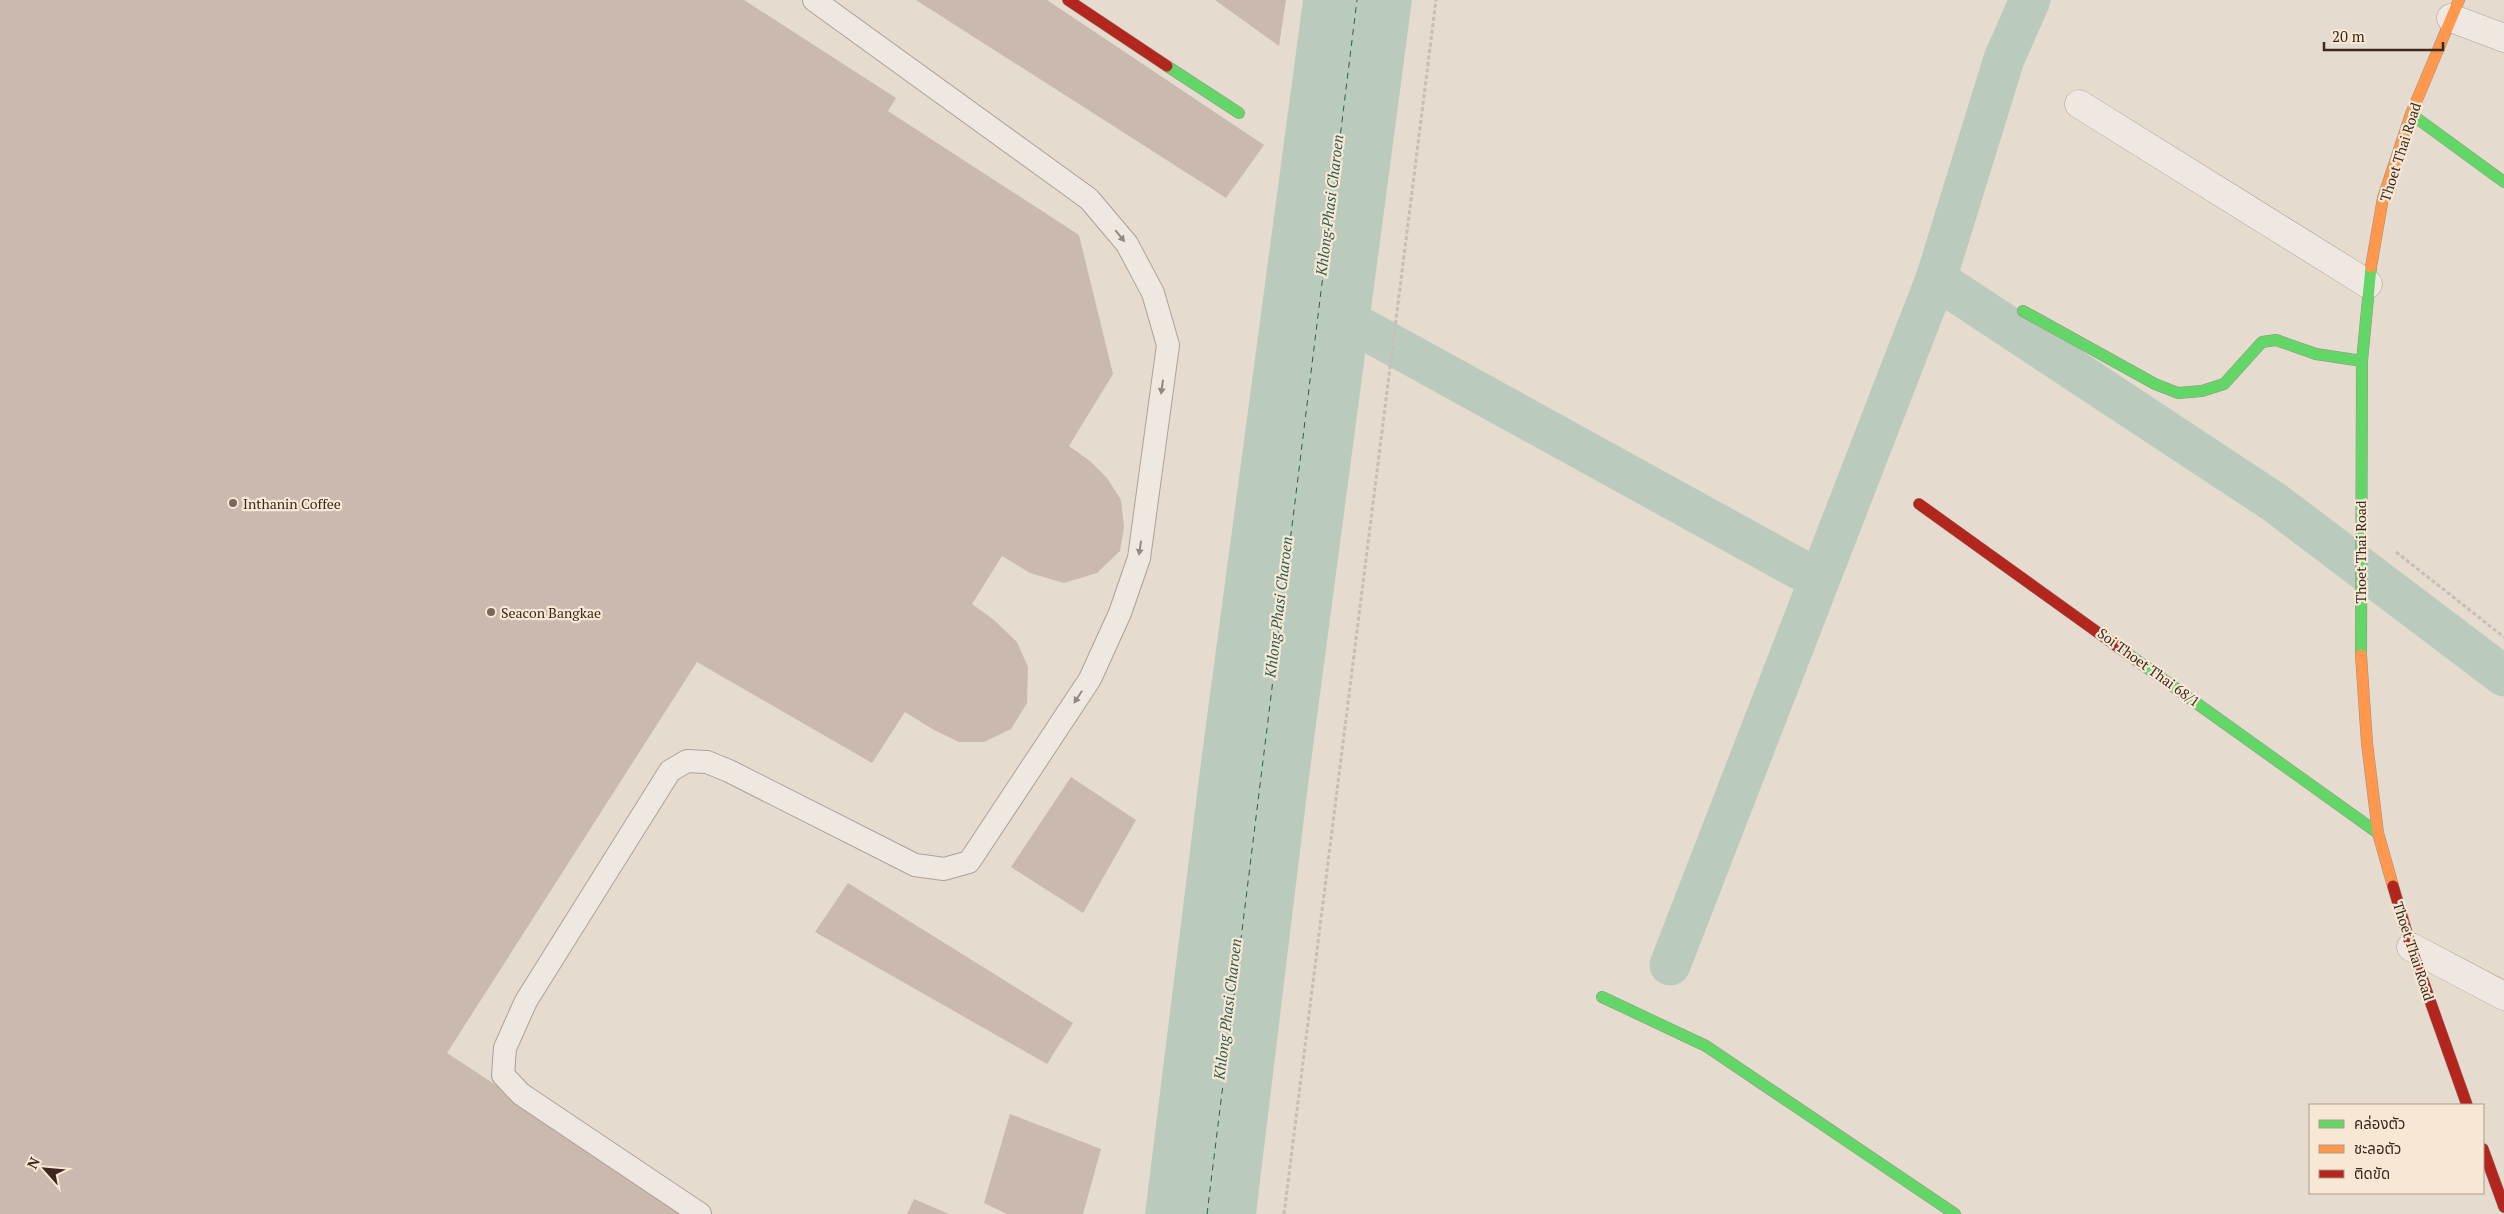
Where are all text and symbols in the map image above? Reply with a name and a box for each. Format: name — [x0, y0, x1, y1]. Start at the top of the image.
scale bar — [2324, 20, 2443, 52]
text: 20 m — [2332, 26, 2365, 46]
street label: Thoet Thai Road — [2375, 100, 2425, 204]
water label: Khlong Phasi Charoen — [1310, 133, 1348, 278]
one-way arrow — [1114, 230, 1125, 243]
one-way arrow — [1158, 379, 1166, 395]
place label: Inthanin Coffee — [243, 494, 341, 513]
marker: Inthanin Coffee — [227, 497, 239, 509]
street label: Thoet Thai Road — [2351, 500, 2370, 604]
water label: Khlong Phasi Charoen — [1259, 535, 1297, 680]
one-way arrow — [1136, 540, 1144, 556]
place label: Seacon Bangkae — [501, 603, 601, 622]
marker: Seacon Bangkae — [485, 606, 497, 618]
street label: Soi Thoet Thai 68/1 — [2094, 623, 2204, 711]
one-way arrow — [1073, 691, 1083, 704]
street label: Thoet Thai Road — [2389, 899, 2439, 1003]
water label: Khlong Phasi Charoen — [1208, 937, 1246, 1082]
legend — [2309, 1104, 2484, 1194]
text: คล่องตัว — [2354, 1113, 2405, 1133]
text: ชะลอตัว — [2354, 1138, 2401, 1158]
north arrow — [20, 1144, 70, 1194]
text: N — [22, 1153, 44, 1172]
text: ติดขัด — [2354, 1163, 2390, 1183]

